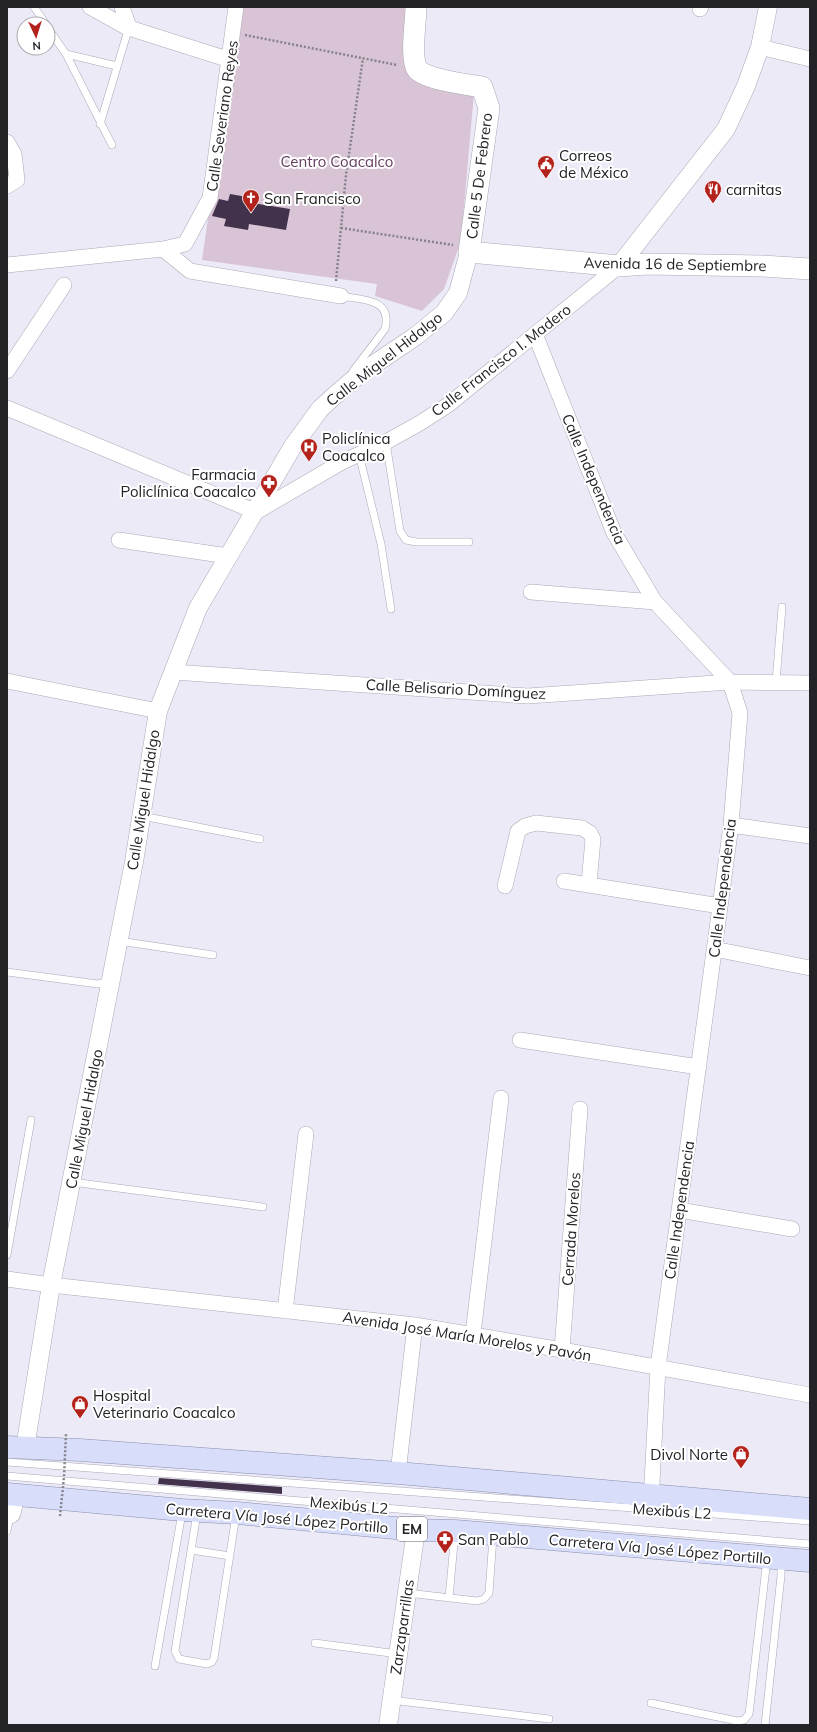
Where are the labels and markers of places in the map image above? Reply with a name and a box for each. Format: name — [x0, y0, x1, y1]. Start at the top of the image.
place label: Correos de México — [559, 146, 628, 182]
public building icon: Correos de México — [536, 154, 556, 179]
restaurant icon: carnitas — [703, 179, 723, 204]
place label: carnitas — [726, 180, 782, 199]
church icon: San Francisco — [241, 188, 261, 213]
place label: San Francisco — [264, 189, 361, 208]
place label: Policlínica Coacalco — [322, 429, 390, 465]
hospital icon: Policlínica Coacalco — [299, 437, 319, 462]
place label: Farmacia Policlínica Coacalco — [121, 465, 256, 501]
pharmacy icon: Farmacia Policlínica Coacalco — [259, 473, 279, 498]
place label: Hospital Veterinario Coacalco — [93, 1386, 235, 1422]
shop icon: Hospital Veterinario Coacalco — [70, 1394, 90, 1419]
shop icon: Divol Norte — [731, 1444, 751, 1469]
place label: Divol Norte — [650, 1445, 728, 1464]
pharmacy icon: San Pablo — [435, 1529, 455, 1554]
place label: San Pablo — [458, 1530, 529, 1549]

